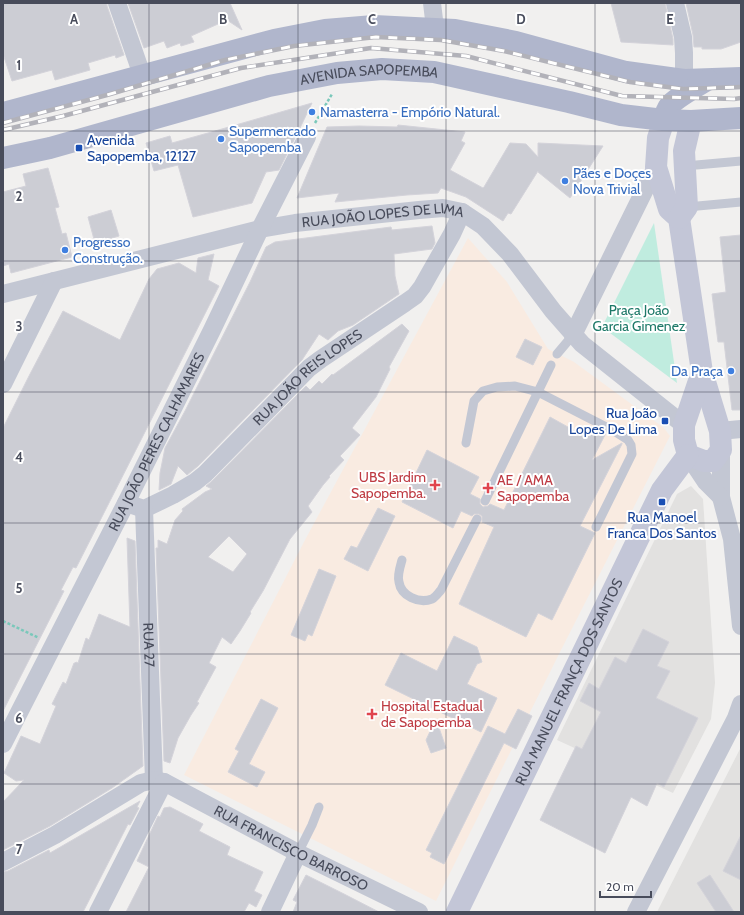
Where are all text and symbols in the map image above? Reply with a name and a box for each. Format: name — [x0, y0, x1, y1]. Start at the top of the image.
text: A — [70, 11, 79, 27]
text: B — [219, 11, 227, 27]
text: C — [368, 11, 376, 27]
text: D — [516, 11, 526, 27]
text: E — [666, 11, 674, 27]
text: 1 — [17, 57, 21, 73]
street label: AVENIDA SAPOPEMBA — [298, 60, 441, 89]
place label: Namasterra - Empório Natural. — [320, 103, 500, 121]
marker: Namasterra - Empório Natural. — [307, 107, 317, 117]
place label: Supermercado Sapopemba — [229, 122, 316, 156]
place label: Avenida Sapopemba, 12127 — [87, 131, 196, 165]
marker: Supermercado Sapopemba — [216, 134, 226, 144]
marker: Avenida Sapopemba, 12127 — [74, 143, 84, 153]
place label: Pães e Doçes Nova Trivial — [573, 164, 651, 198]
marker: Pães e Doçes Nova Trivial — [560, 176, 570, 186]
text: 2 — [16, 188, 23, 204]
street label: RUA JOÃO LOPES DE LIMA — [301, 199, 466, 231]
place label: Progresso Construção. — [73, 233, 143, 267]
marker: Progresso Construção. — [60, 245, 70, 255]
park label: Praça João Garcia Gimenez — [593, 301, 686, 335]
text: 3 — [15, 318, 23, 334]
street label: RUA JOÃO REIS LOPES — [249, 325, 366, 429]
street label: RUA JOÃO PERES CALHAMARES — [104, 349, 208, 534]
place label: Da Praça — [671, 362, 723, 380]
marker: Da Praça — [726, 366, 736, 376]
place label: Rua João Lopes De Lima — [569, 404, 657, 438]
marker: Rua João Lopes De Lima — [660, 416, 670, 426]
text: 4 — [15, 449, 23, 465]
place label: UBS Jardim Sapopemba. — [351, 468, 426, 502]
place label: AE / AMA Sapopemba — [497, 471, 569, 505]
marker: UBS Jardim Sapopemba. — [429, 479, 441, 491]
marker: AE / AMA Sapopemba — [482, 482, 494, 494]
marker: Rua Manoel Franca Dos Santos — [657, 497, 667, 507]
place label: Rua Manoel Franca Dos Santos — [607, 508, 717, 542]
street label: RUA MANUEL FRANÇA DOS SANTOS — [511, 575, 627, 788]
text: 5 — [16, 580, 23, 596]
street label: RUA 27 — [139, 622, 159, 667]
place label: Hospital Estadual de Sapopemba — [381, 697, 484, 731]
marker: Hospital Estadual de Sapopemba — [366, 708, 378, 720]
text: 6 — [15, 710, 23, 726]
street label: RUA FRANCISCO BARROSO — [211, 801, 371, 895]
text: 7 — [16, 841, 23, 857]
scale bar — [600, 873, 651, 899]
text: 20 m — [606, 879, 634, 894]

